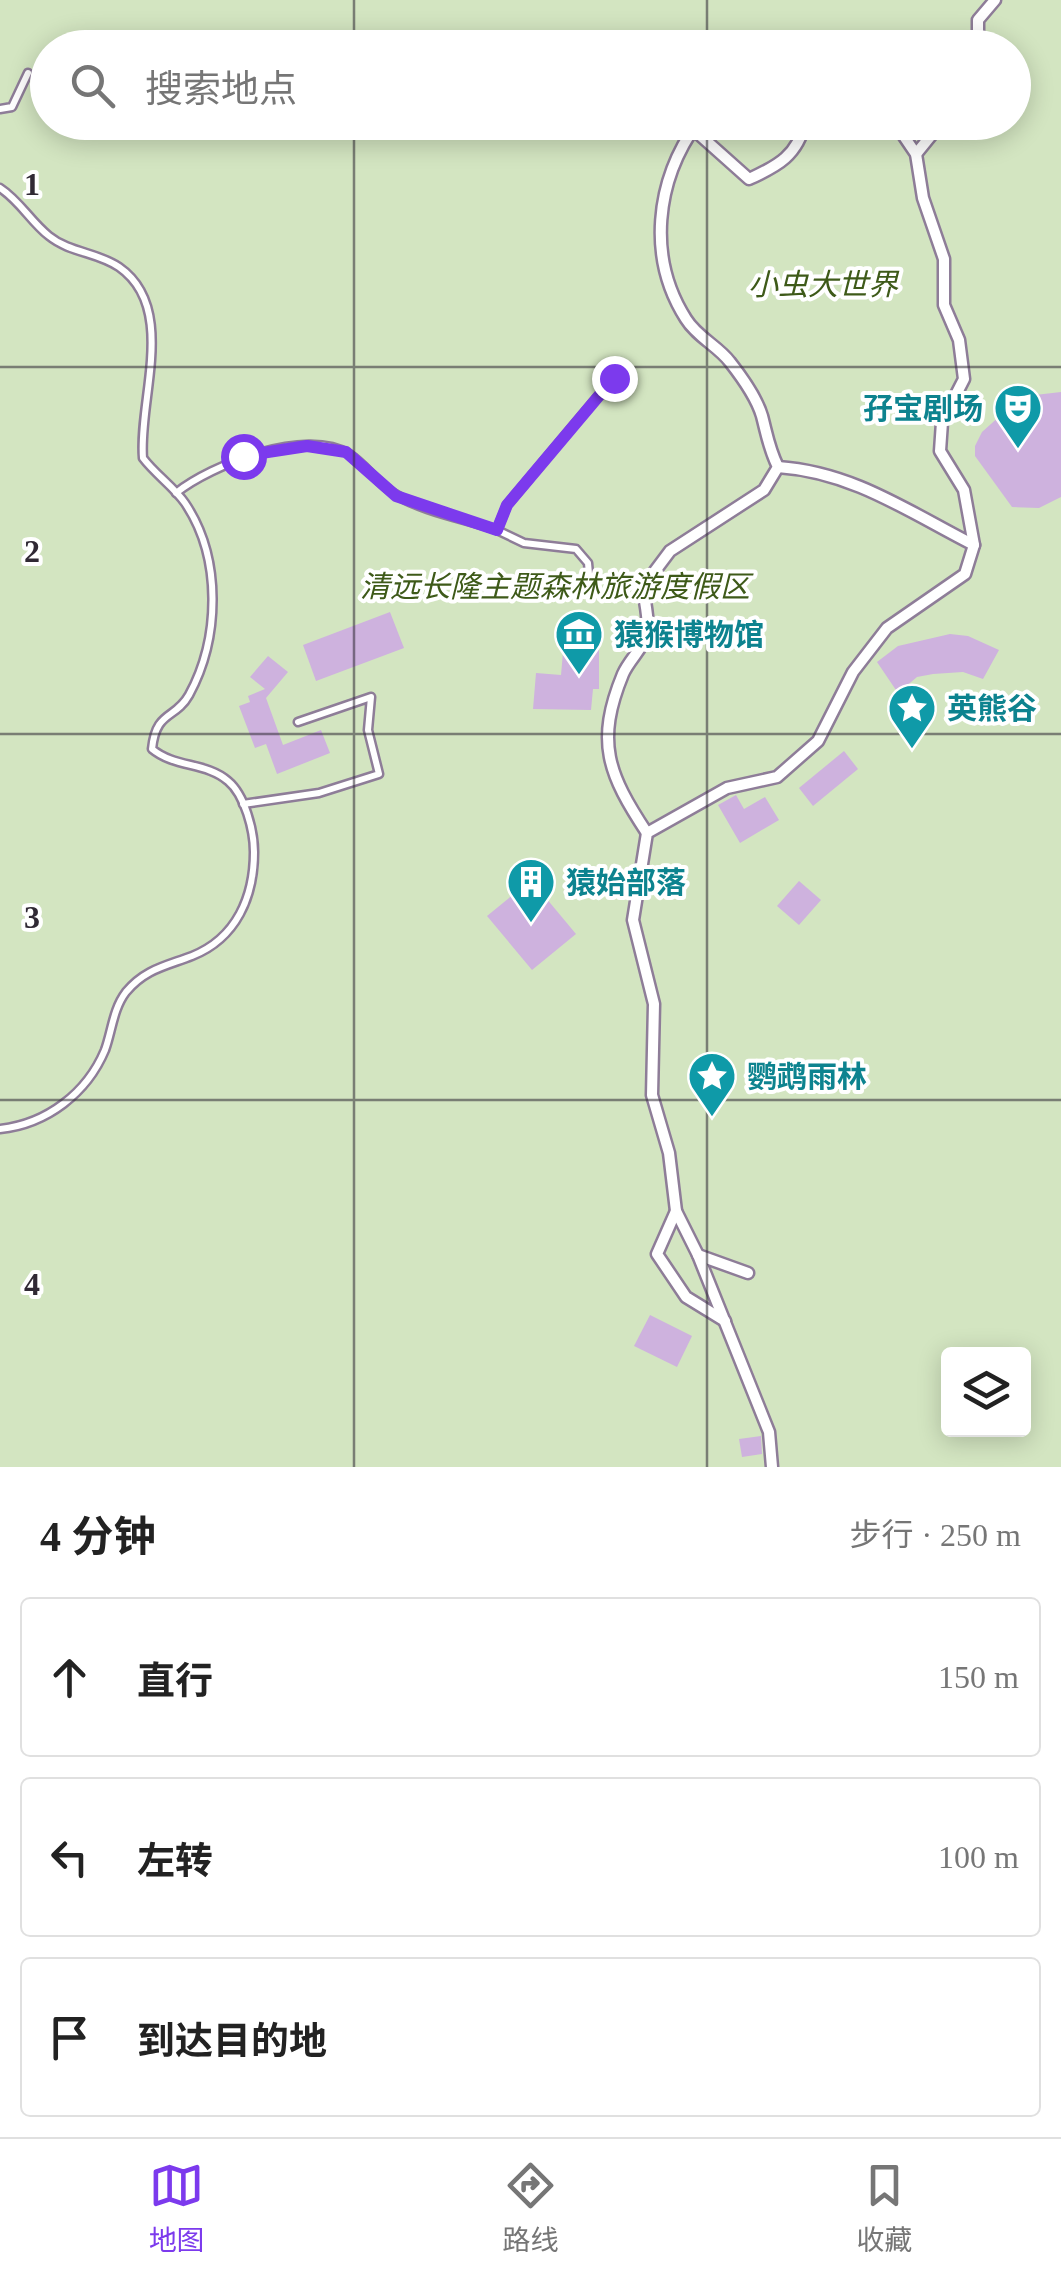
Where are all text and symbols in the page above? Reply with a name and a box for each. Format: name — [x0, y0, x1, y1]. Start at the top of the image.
search box — [30, 30, 1031, 140]
icon: search — [65, 58, 120, 113]
text: 搜索地点 — [145, 68, 297, 110]
text: 1 — [24, 166, 40, 202]
park label: 小虫大世界 — [748, 268, 900, 301]
route end — [592, 356, 638, 402]
theatre icon: 孖宝剧场 — [992, 382, 1044, 450]
place label: 孖宝剧场 — [863, 392, 983, 425]
route start — [221, 434, 267, 480]
text: 2 — [24, 533, 40, 569]
park label: 清远长隆主题森林旅游度假区 — [360, 570, 754, 603]
museum icon: 猿猴博物馆 — [553, 608, 605, 676]
place label: 猿猴博物馆 — [614, 618, 764, 651]
place icon: 英熊谷 — [886, 682, 938, 750]
place label: 英熊谷 — [947, 692, 1037, 725]
building icon: 猿始部落 — [505, 856, 557, 924]
place label: 猿始部落 — [566, 866, 686, 899]
text: 3 — [24, 899, 40, 935]
place icon: 鹦鹉雨林 — [686, 1050, 738, 1118]
place label: 鹦鹉雨林 — [747, 1060, 867, 1093]
text: 4 — [24, 1266, 40, 1302]
map controls — [941, 1347, 1031, 1437]
button: layers — [941, 1347, 1031, 1437]
text: 4 分钟 — [40, 1514, 156, 1560]
text: 步行 · 250 m — [849, 1517, 1021, 1553]
icon: ahead — [42, 1650, 97, 1705]
text: 150 m — [938, 1659, 1019, 1695]
text: 直行 — [137, 1660, 213, 1702]
icon: left — [42, 1830, 97, 1885]
text: 100 m — [938, 1839, 1019, 1875]
text: 左转 — [137, 1840, 213, 1882]
icon: arrive — [42, 2010, 97, 2065]
text: 到达目的地 — [137, 2020, 327, 2062]
tab: 地图 — [149, 2158, 205, 2258]
tab: 路线 — [502, 2158, 558, 2258]
tab: 收藏 — [856, 2158, 912, 2258]

